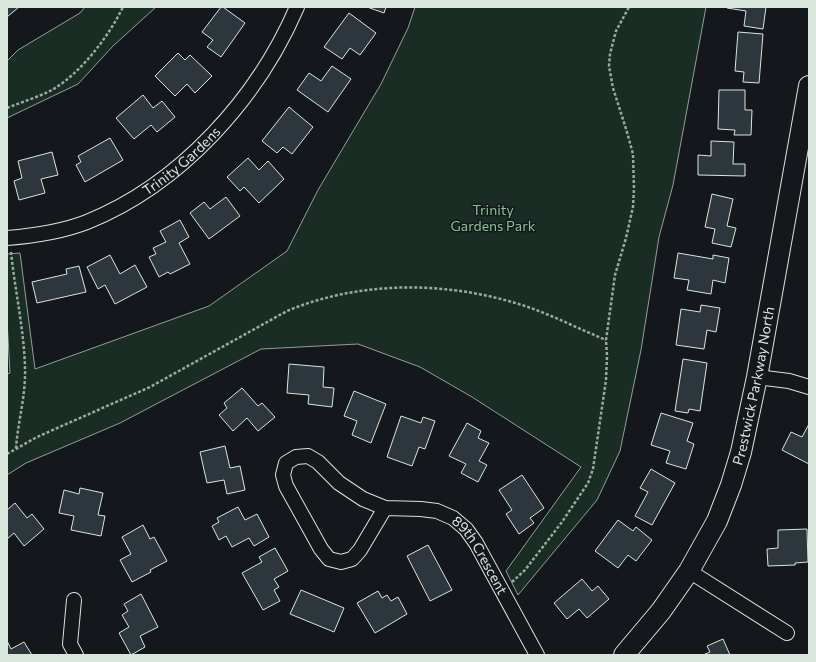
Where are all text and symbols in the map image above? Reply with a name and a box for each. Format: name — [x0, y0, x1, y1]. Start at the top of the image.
street label: Trinity Gardens — [139, 123, 224, 199]
park label: Trinity Gardens Park — [451, 201, 536, 234]
street label: Prestwick Parkway North — [728, 305, 777, 467]
street label: 89th Crescent — [449, 512, 511, 597]

